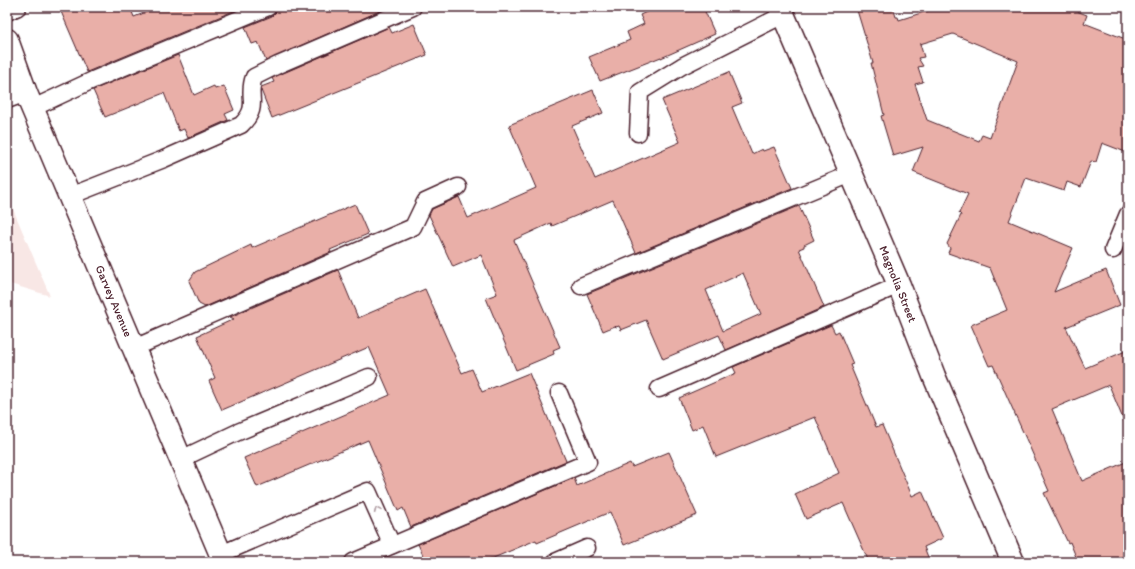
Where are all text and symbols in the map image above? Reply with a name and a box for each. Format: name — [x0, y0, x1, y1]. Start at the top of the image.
street label: Magnolia Street — [876, 244, 920, 325]
street label: Garvey Avenue — [93, 263, 136, 339]
one-way arrow — [373, 506, 381, 513]

